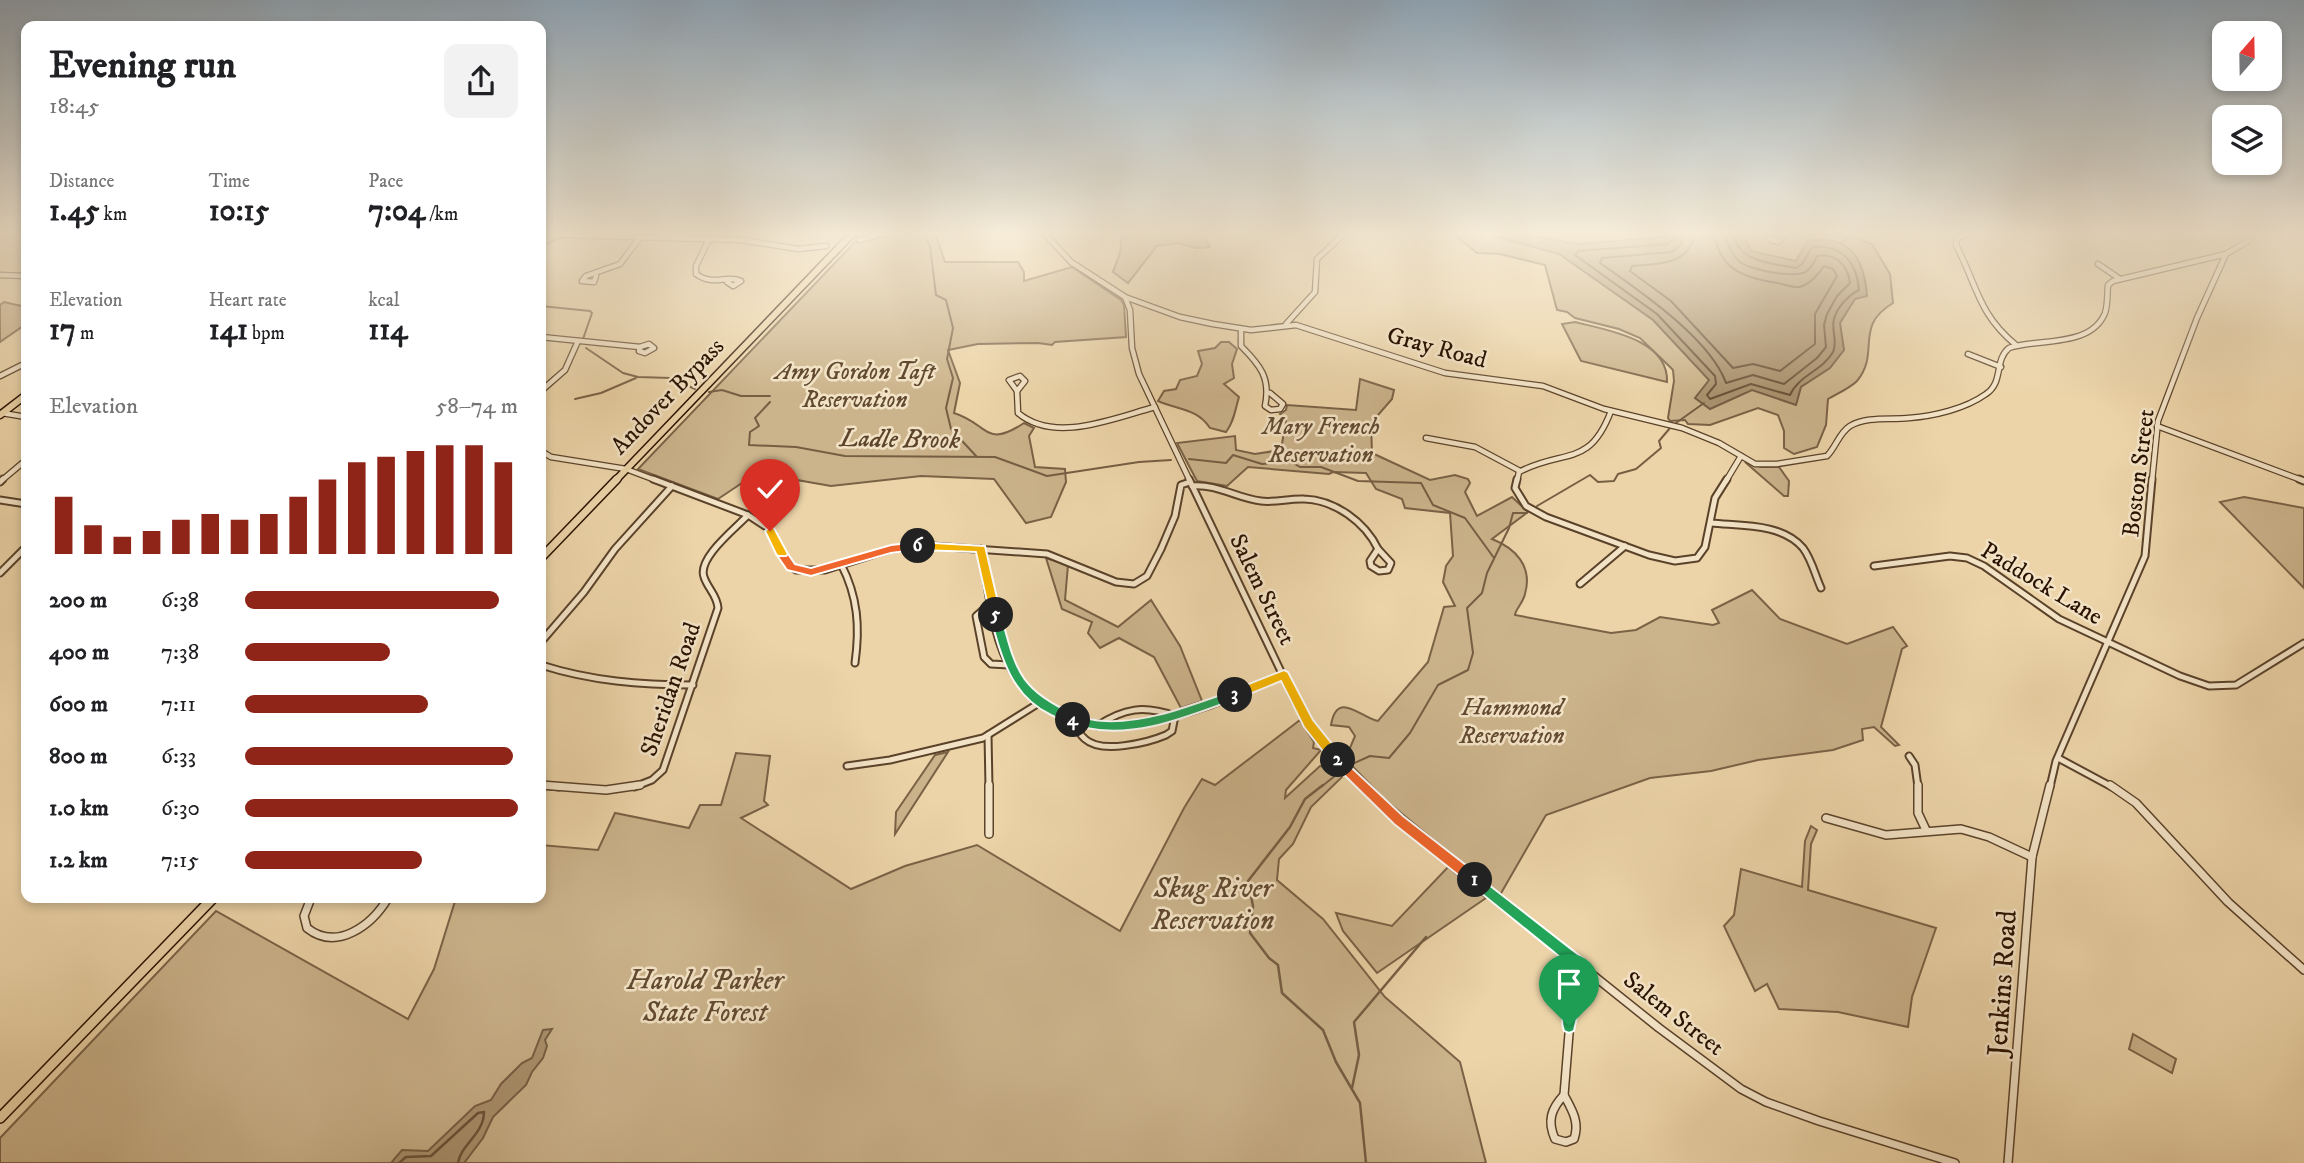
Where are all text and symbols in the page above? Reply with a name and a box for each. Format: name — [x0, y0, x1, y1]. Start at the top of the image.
north arrow — [2212, 21, 2282, 91]
map controls — [2212, 21, 2282, 175]
text: Evening run — [49, 42, 236, 90]
button: share — [444, 44, 518, 118]
text: 18:45 — [49, 92, 99, 121]
button: layers — [2212, 105, 2282, 175]
text: Distance — [49, 170, 114, 193]
text: Time — [209, 170, 250, 193]
text: Pace — [368, 170, 403, 193]
text: 1.45 — [49, 193, 99, 230]
text: 10:15 — [209, 193, 269, 230]
text: 7:04 — [368, 193, 425, 230]
text: km — [99, 203, 127, 226]
text: /km — [425, 203, 458, 226]
text: Elevation — [49, 289, 123, 312]
text: Heart rate — [209, 289, 287, 312]
text: kcal — [368, 289, 400, 312]
text: 17 — [49, 312, 76, 349]
text: 141 — [209, 312, 248, 349]
text: 114 — [368, 312, 408, 349]
street label: Gray Road — [1384, 320, 1490, 376]
text: m — [76, 322, 94, 345]
text: bpm — [248, 322, 285, 345]
street label: Andover Bypass — [605, 332, 731, 461]
park label: Amy Gordon Taft Reservation — [772, 357, 937, 415]
text: Elevation — [49, 392, 138, 421]
text: 58–74 m — [436, 392, 518, 421]
street label: Boston Street — [2116, 407, 2162, 539]
park label: Mary French Reservation — [1260, 412, 1380, 470]
water label: Ladle Brook — [838, 422, 961, 457]
pin — [740, 459, 800, 531]
icon: check — [751, 470, 789, 508]
pin: 6 — [900, 528, 936, 564]
street label: Salem Street — [1222, 529, 1302, 650]
text: 6 — [913, 534, 922, 557]
street label: Paddock Lane — [1975, 536, 2108, 632]
text: 200 m — [49, 586, 107, 615]
text: 6:38 — [161, 586, 199, 615]
pin: 5 — [978, 598, 1014, 632]
text: 5 — [991, 603, 1000, 626]
street label: Sheridan Road — [634, 618, 708, 760]
text: 400 m — [49, 638, 109, 667]
text: 7:38 — [161, 638, 199, 667]
pin: 3 — [1218, 678, 1252, 712]
text: 3 — [1231, 683, 1238, 706]
text: 600 m — [49, 690, 108, 719]
text: 7:11 — [161, 690, 196, 719]
park label: Hammond Reservation — [1458, 693, 1566, 751]
pin: 4 — [1056, 702, 1090, 738]
text: 4 — [1067, 708, 1078, 731]
text: 800 m — [49, 742, 107, 771]
text: 6:33 — [161, 742, 196, 771]
pin: 2 — [1320, 742, 1356, 778]
text: 2 — [1333, 748, 1342, 771]
text: 1.0 km — [49, 794, 109, 823]
text: 6:30 — [161, 794, 200, 823]
text: 1.2 km — [49, 846, 108, 875]
text: 7:15 — [161, 846, 199, 875]
pin: 1 — [1458, 862, 1492, 898]
text: 1 — [1471, 868, 1478, 891]
park label: Skug River Reservation — [1151, 871, 1274, 938]
street label: Jenkins Road — [1980, 909, 2025, 1060]
pin — [1539, 954, 1599, 1026]
park label: Harold Parker State Forest — [626, 963, 785, 1030]
icon: arrive — [1550, 965, 1588, 1003]
street label: Salem Street — [1617, 965, 1730, 1063]

